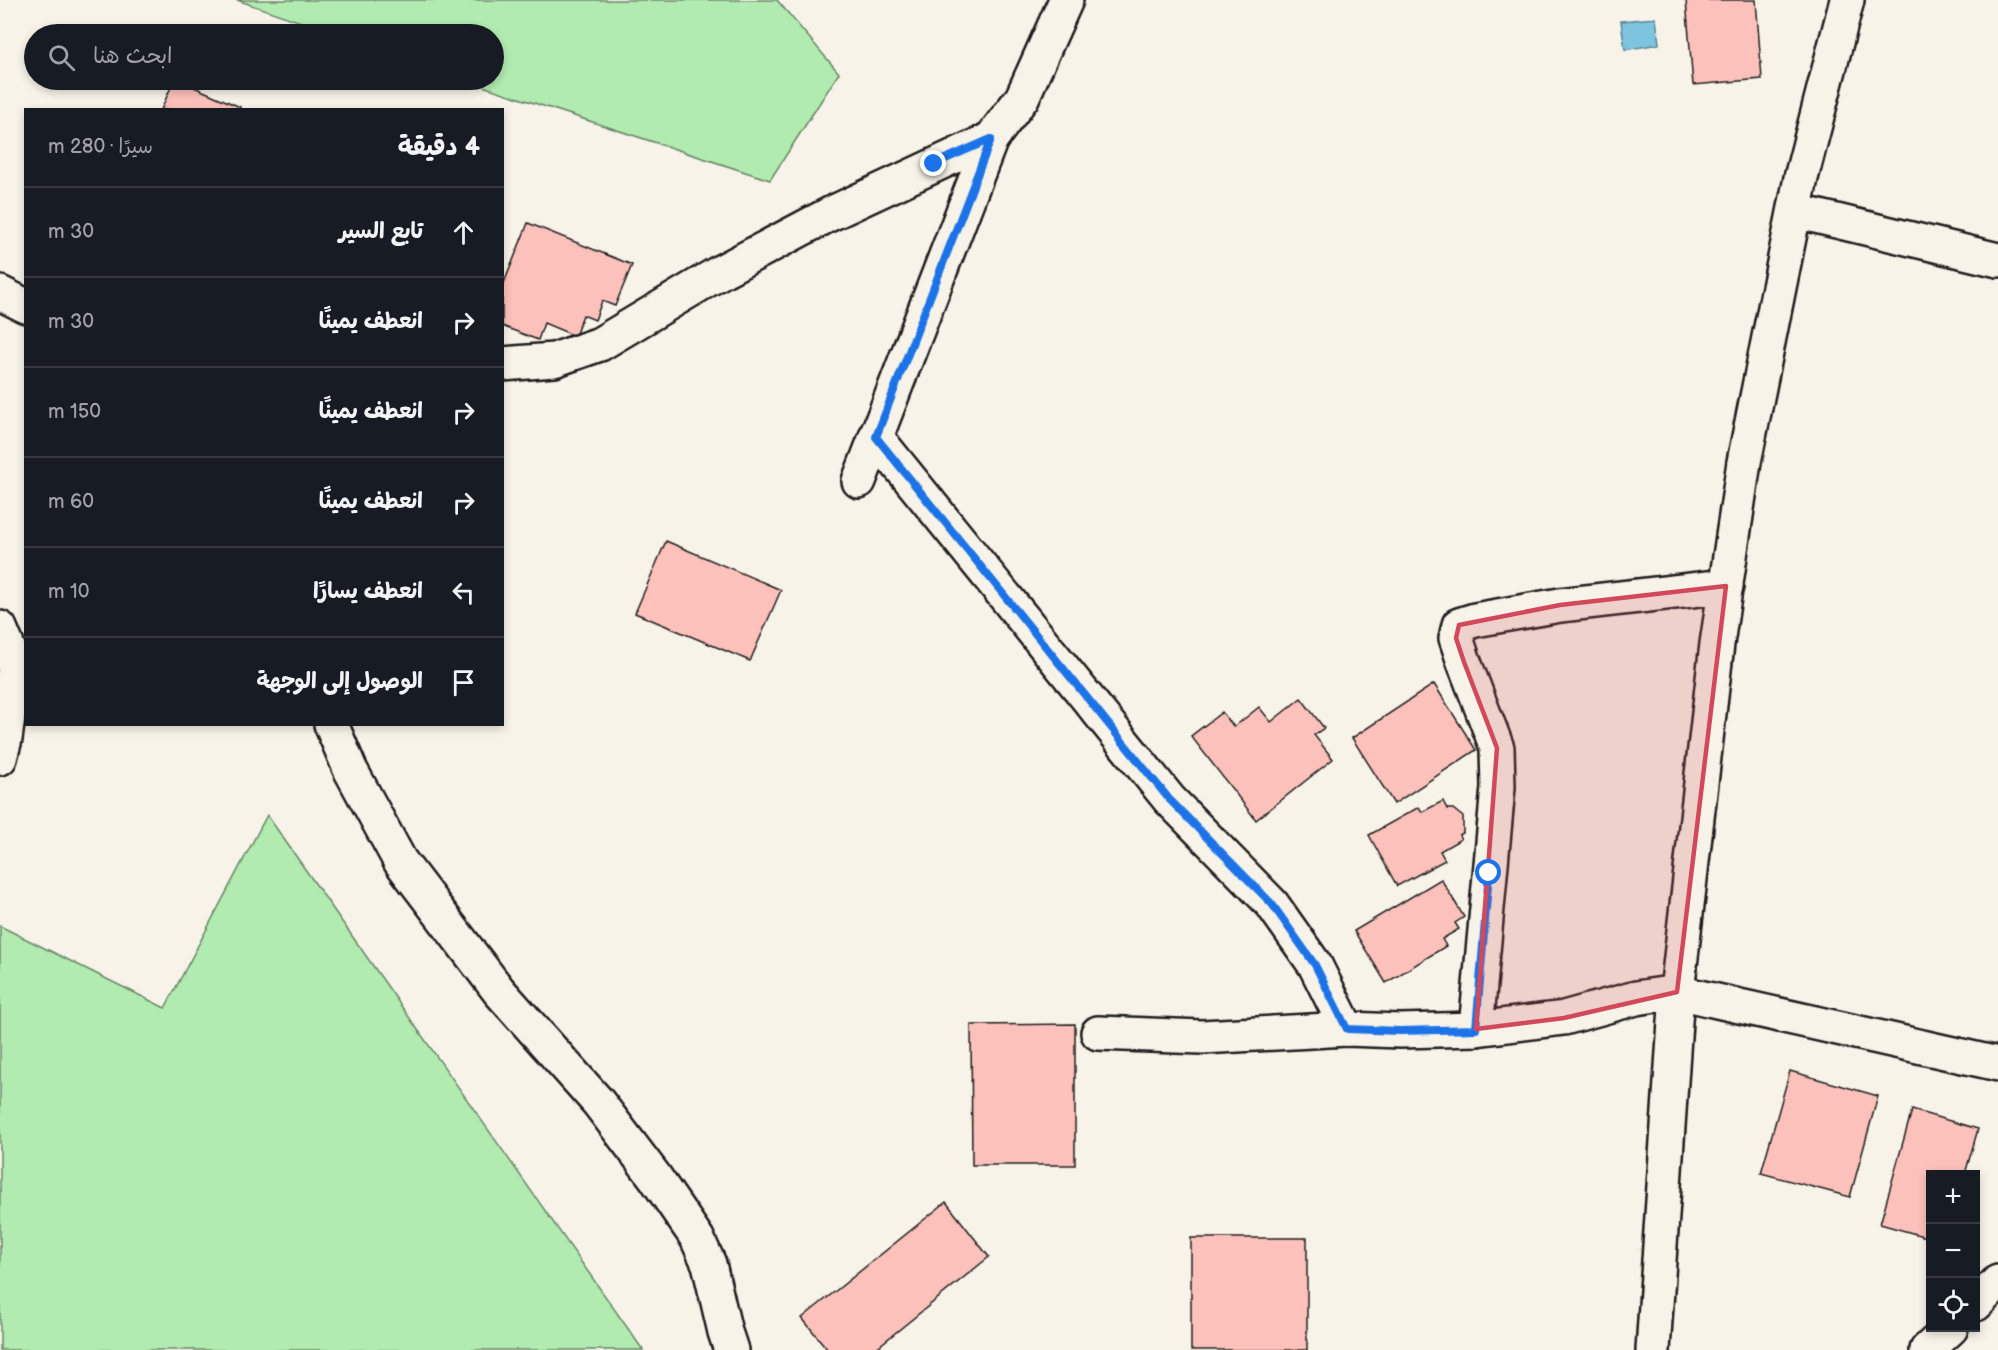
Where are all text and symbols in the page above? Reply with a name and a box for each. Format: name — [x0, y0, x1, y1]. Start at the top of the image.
search box — [24, 24, 504, 90]
icon: search — [45, 41, 78, 74]
text: ابحث هنا — [93, 43, 173, 70]
text: 4 دقيقة — [398, 132, 480, 163]
text: سيرًا · 280 m — [48, 135, 153, 159]
route end — [920, 150, 946, 176]
icon: ahead — [447, 216, 480, 249]
text: تابع السير — [339, 218, 423, 245]
text: 30 m — [48, 220, 94, 244]
icon: right — [447, 306, 480, 339]
text: انعطف يمينًا — [319, 308, 423, 335]
text: 30 m — [48, 310, 94, 334]
icon: right — [447, 396, 480, 429]
text: انعطف يمينًا — [319, 398, 423, 425]
text: 150 m — [48, 400, 101, 424]
icon: right — [447, 486, 480, 519]
text: انعطف يمينًا — [319, 488, 423, 515]
text: 60 m — [48, 490, 94, 514]
icon: left — [447, 576, 480, 609]
text: انعطف يسارًا — [313, 578, 423, 605]
text: 10 m — [48, 580, 89, 604]
icon: arrive — [447, 666, 480, 699]
text: الوصول إلى الوجهة — [256, 668, 423, 695]
route start — [1475, 859, 1501, 885]
map controls — [1926, 1170, 1980, 1332]
button: + — [1926, 1170, 1980, 1224]
button: − — [1926, 1224, 1980, 1278]
button: locate — [1926, 1278, 1980, 1332]

